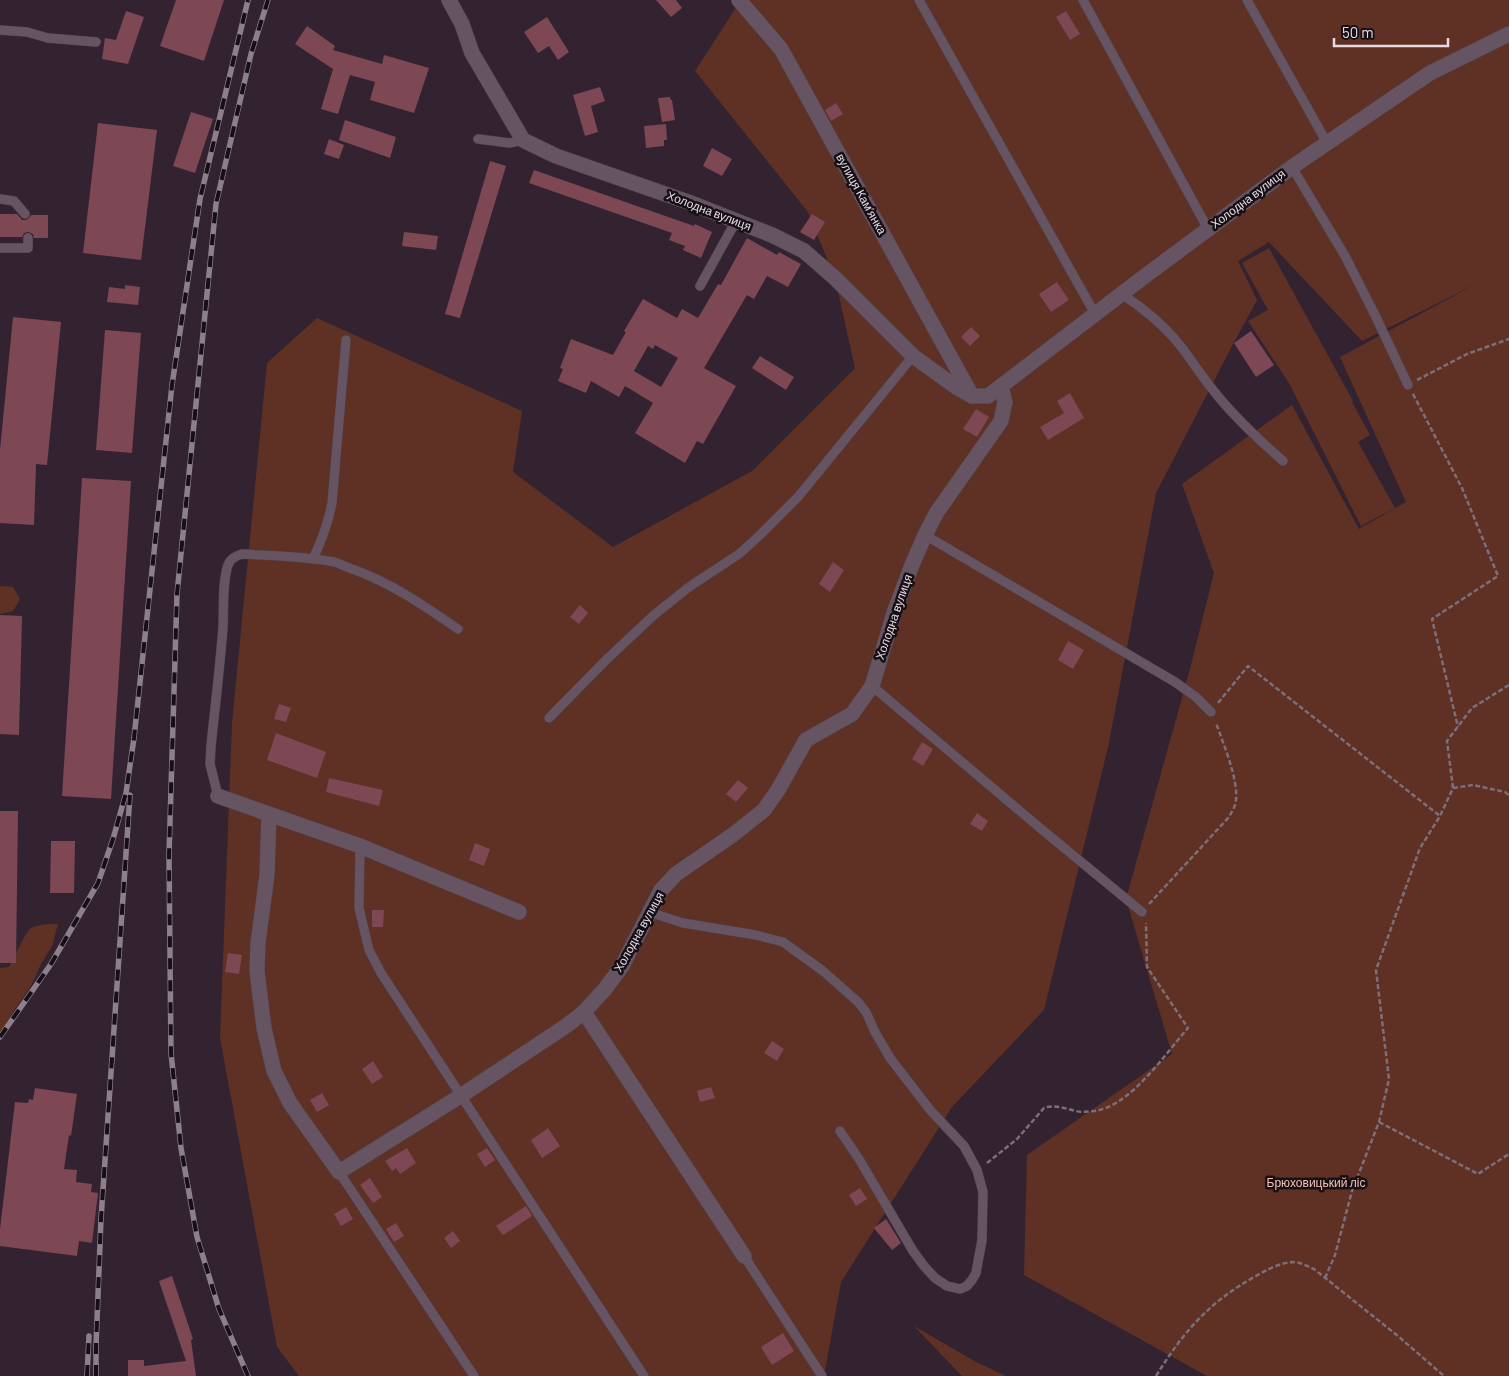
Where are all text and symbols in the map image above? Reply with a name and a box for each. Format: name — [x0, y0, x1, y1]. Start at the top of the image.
scale bar — [1334, 15, 1448, 47]
text: 50 m — [1342, 23, 1374, 41]
street label: вулиця Камʼянка — [833, 151, 890, 237]
street label: Холодна вулиця — [1207, 166, 1288, 232]
street label: Холодна вулиця — [665, 188, 754, 234]
street label: Холодна вулиця — [872, 572, 915, 662]
street label: Холодна вулиця — [610, 889, 667, 975]
park label: Брюховицький ліс — [1267, 1175, 1365, 1190]

